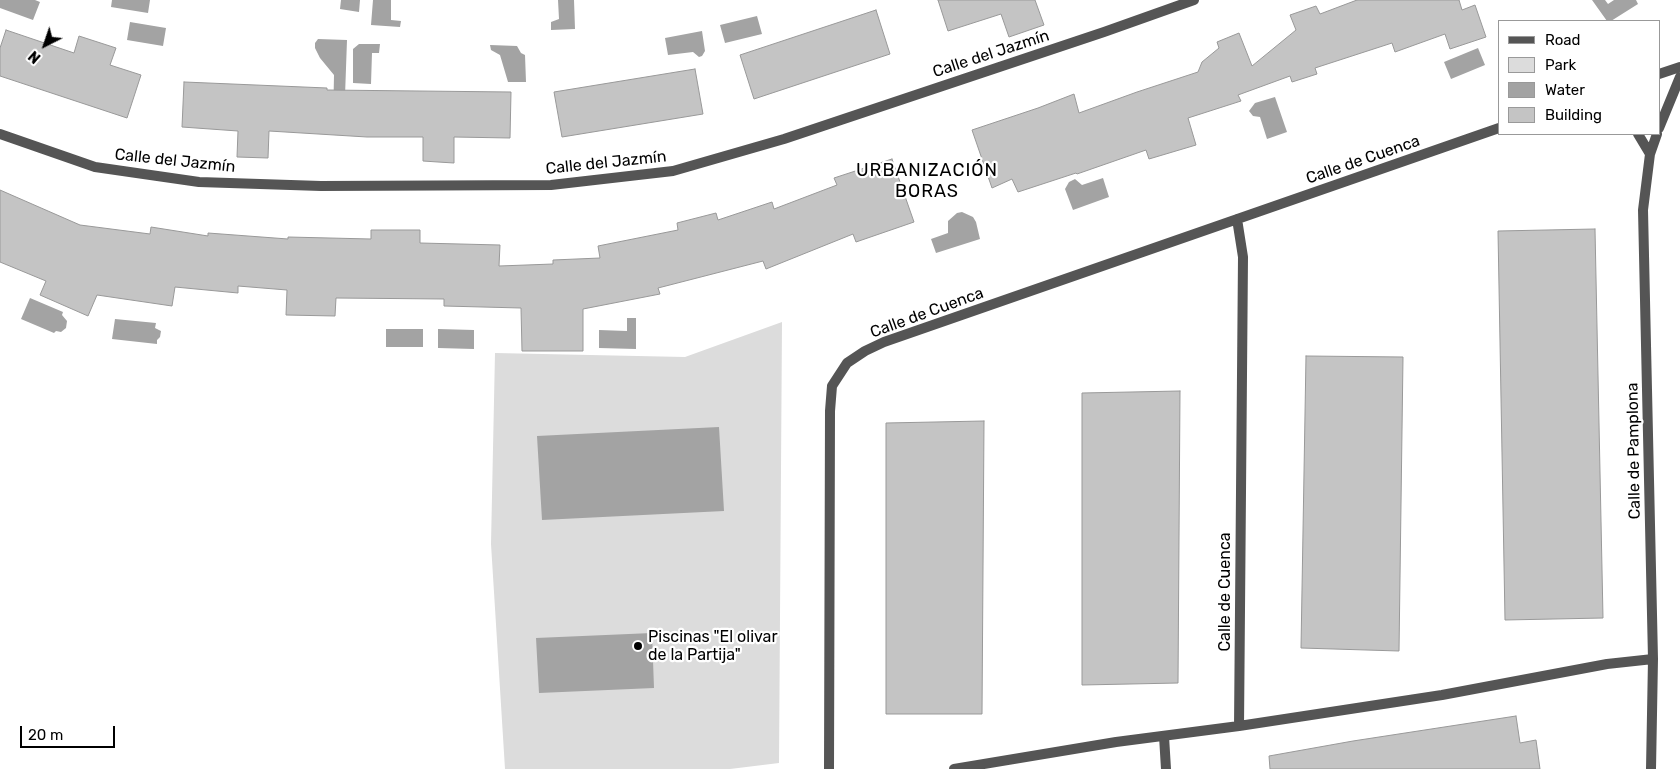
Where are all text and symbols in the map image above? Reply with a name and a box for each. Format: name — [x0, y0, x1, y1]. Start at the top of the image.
north arrow — [20, 20, 70, 70]
legend — [1498, 20, 1660, 135]
street label: Calle del Jazmín — [930, 26, 1052, 82]
text: Road — [1545, 31, 1581, 49]
text: N — [25, 47, 44, 66]
text: Park — [1545, 56, 1576, 74]
text: Water — [1545, 81, 1585, 99]
text: Building — [1545, 106, 1602, 124]
street label: Calle de Cuenca — [1304, 132, 1422, 188]
street label: Calle del Jazmín — [114, 145, 236, 177]
street label: Calle del Jazmín — [545, 147, 667, 179]
district label: URBANIZACIÓN BORAS — [855, 160, 999, 202]
street label: Calle de Cuenca — [868, 284, 986, 342]
street label: Calle de Pamplona — [1623, 382, 1645, 520]
street label: Calle de Cuenca — [1215, 532, 1235, 652]
place label: Piscinas "El olivar de la Partija" — [648, 627, 778, 665]
marker: Piscinas "El olivar de la Partija" — [632, 640, 644, 652]
scale bar — [22, 716, 118, 748]
text: 20 m — [28, 726, 63, 744]

